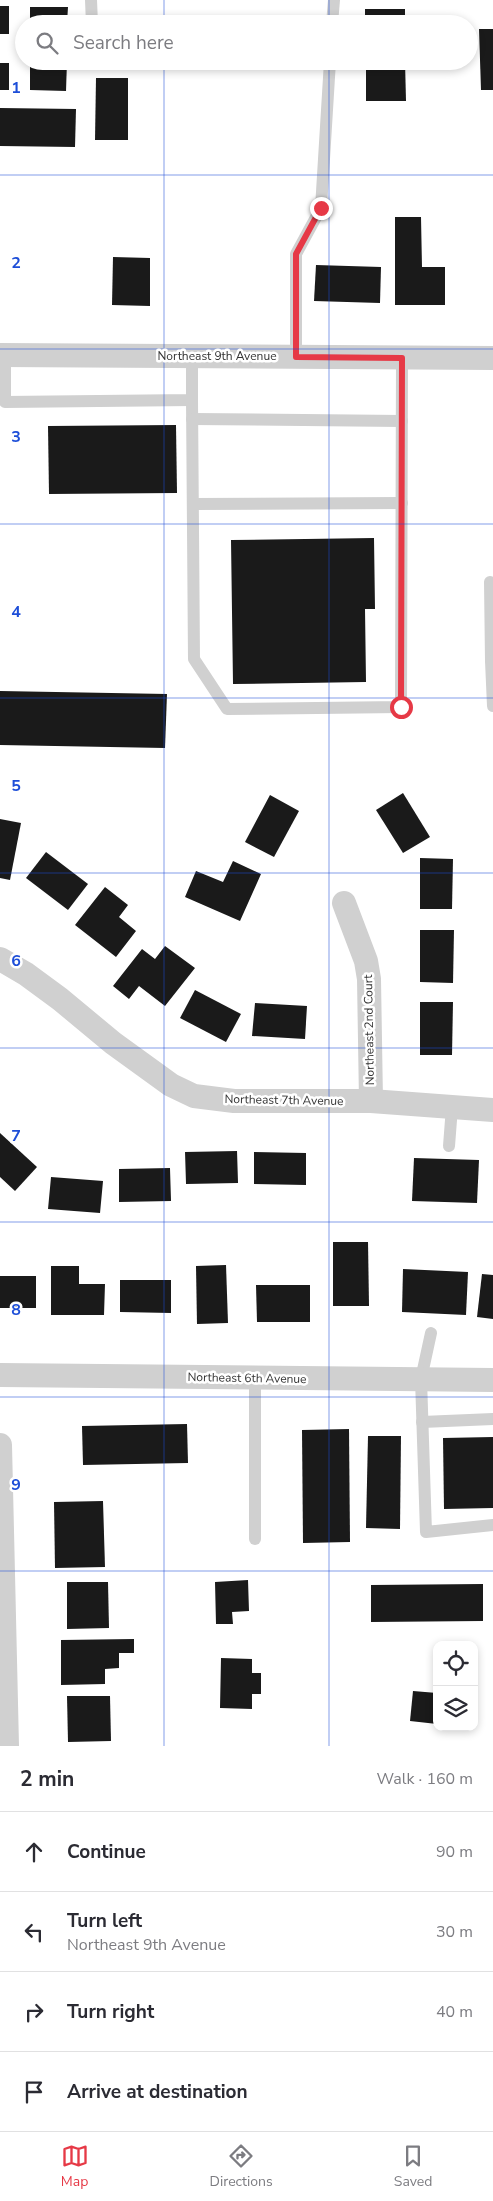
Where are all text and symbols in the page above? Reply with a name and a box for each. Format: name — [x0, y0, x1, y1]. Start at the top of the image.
search box — [15, 15, 478, 70]
icon: search — [33, 29, 61, 57]
text: Search here — [73, 30, 174, 56]
text: 1 — [11, 77, 21, 99]
route end — [310, 197, 333, 220]
text: 2 — [11, 252, 21, 274]
street label: Northeast 9th Avenue — [157, 348, 277, 364]
text: 3 — [11, 426, 21, 448]
text: 4 — [11, 601, 21, 623]
route start — [390, 696, 413, 719]
text: 5 — [11, 775, 21, 797]
text: 6 — [11, 950, 21, 972]
street label: Northeast 2nd Court — [360, 974, 378, 1086]
street label: Northeast 7th Avenue — [224, 1091, 344, 1109]
text: 7 — [11, 1125, 21, 1147]
text: 8 — [11, 1299, 21, 1321]
street label: Northeast 6th Avenue — [187, 1369, 307, 1387]
text: 9 — [11, 1474, 21, 1496]
map controls — [433, 1641, 478, 1731]
button: locate — [433, 1641, 478, 1686]
button: layers — [433, 1686, 478, 1731]
text: 2 min — [20, 1765, 74, 1793]
text: Walk · 160 m — [377, 1768, 473, 1790]
icon: ahead — [20, 1838, 48, 1866]
text: Continue — [67, 1839, 146, 1865]
text: 90 m — [436, 1841, 473, 1863]
text: Turn left — [67, 1908, 142, 1934]
icon: left — [20, 1918, 48, 1946]
text: 30 m — [436, 1921, 473, 1943]
text: Northeast 9th Avenue — [67, 1934, 226, 1956]
icon: right — [20, 1998, 48, 2026]
text: Turn right — [67, 1999, 154, 2025]
text: 40 m — [436, 2001, 473, 2023]
icon: arrive — [20, 2078, 48, 2106]
text: Arrive at destination — [67, 2079, 248, 2105]
tab: Map — [61, 2142, 89, 2191]
tab: Directions — [210, 2142, 273, 2191]
tab: Saved — [394, 2142, 432, 2191]

